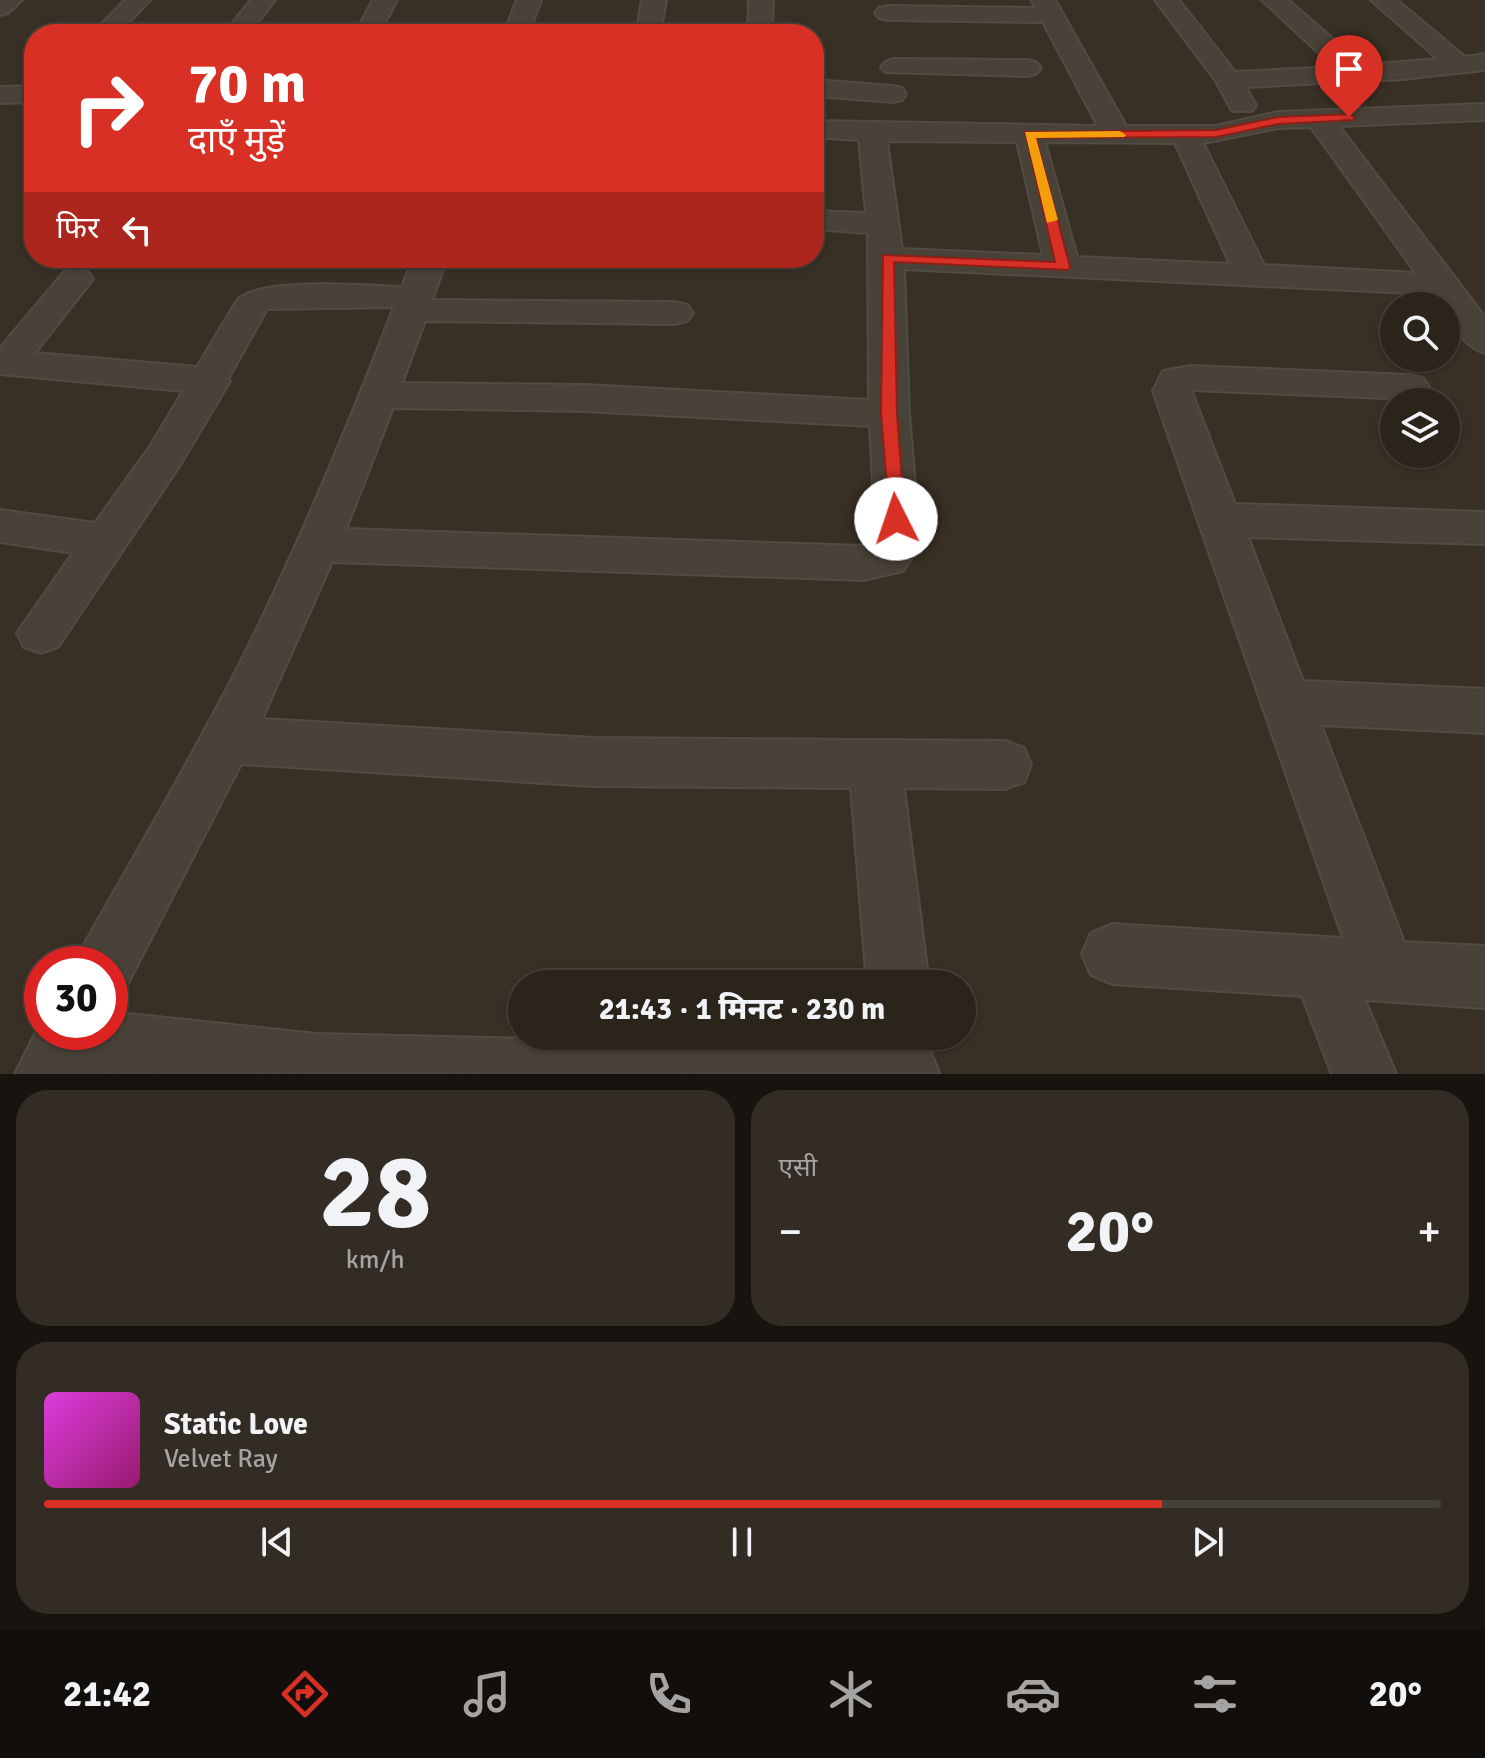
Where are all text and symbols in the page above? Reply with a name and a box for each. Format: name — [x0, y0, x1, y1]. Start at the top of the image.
pin — [1315, 35, 1383, 117]
icon: arrive — [1327, 47, 1371, 91]
text: 70 m — [188, 49, 306, 118]
icon: right — [56, 56, 160, 160]
text: दाएँ मुड़ें — [188, 118, 285, 163]
icon: left — [115, 208, 159, 252]
text: फिर — [56, 210, 99, 247]
map controls — [1380, 292, 1460, 468]
button: search — [1380, 292, 1460, 372]
button: layers — [1380, 388, 1460, 468]
position arrow — [854, 477, 938, 561]
speed limit sign: 30 — [24, 946, 128, 1050]
text: 21:43 · 1 मिनट · 230 m — [599, 991, 885, 1028]
text: 28 — [319, 1128, 431, 1256]
text: एसी — [779, 1152, 817, 1184]
text: 20° — [1065, 1195, 1154, 1269]
text: − — [779, 1205, 802, 1259]
text: + — [1417, 1205, 1441, 1259]
text: km/h — [346, 1244, 405, 1276]
text: Static Love — [164, 1406, 308, 1443]
text: Velvet Ray — [164, 1443, 278, 1475]
icon: previous — [255, 1520, 299, 1564]
icon: pause — [720, 1520, 764, 1564]
icon: next — [1186, 1520, 1230, 1564]
icon: directions — [277, 1666, 333, 1722]
icon: music — [459, 1666, 515, 1722]
icon: phone — [641, 1666, 697, 1722]
icon: climate — [823, 1666, 879, 1722]
icon: car — [1005, 1666, 1061, 1722]
icon: filters — [1187, 1666, 1243, 1722]
text: 21:42 — [63, 1672, 151, 1717]
text: 20° — [1369, 1672, 1422, 1717]

